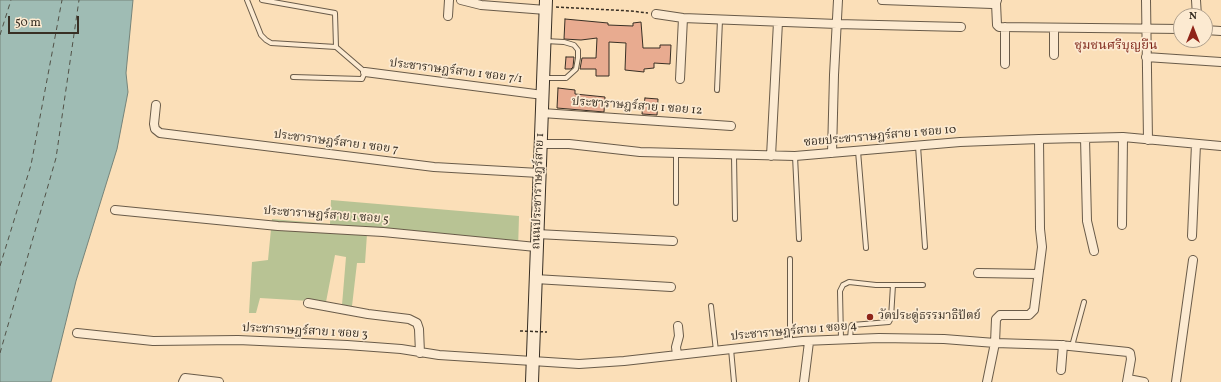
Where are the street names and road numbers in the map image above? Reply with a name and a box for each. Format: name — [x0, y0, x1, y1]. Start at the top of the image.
street label: ประชาราษฎร์สาย 1 ซอย 7/1 — [389, 57, 523, 87]
street label: ประชาราษฎร์สาย 1 ซอย 12 — [571, 95, 703, 119]
street label: ซอยประชาราษฎร์สาย 1 ซอย 10 — [803, 123, 957, 151]
street label: ประชาราษฎร์สาย 1 ซอย 7 — [273, 128, 399, 158]
street label: ถนนประชาราษฎร์สาย 1 — [530, 132, 548, 250]
street label: ประชาราษฎร์สาย 1 ซอย 5 — [263, 204, 389, 228]
street label: ประชาราษฎร์สาย 1 ซอย 4 — [730, 319, 858, 345]
street label: ประชาราษฎร์สาย 1 ซอย 3 — [242, 322, 368, 342]

